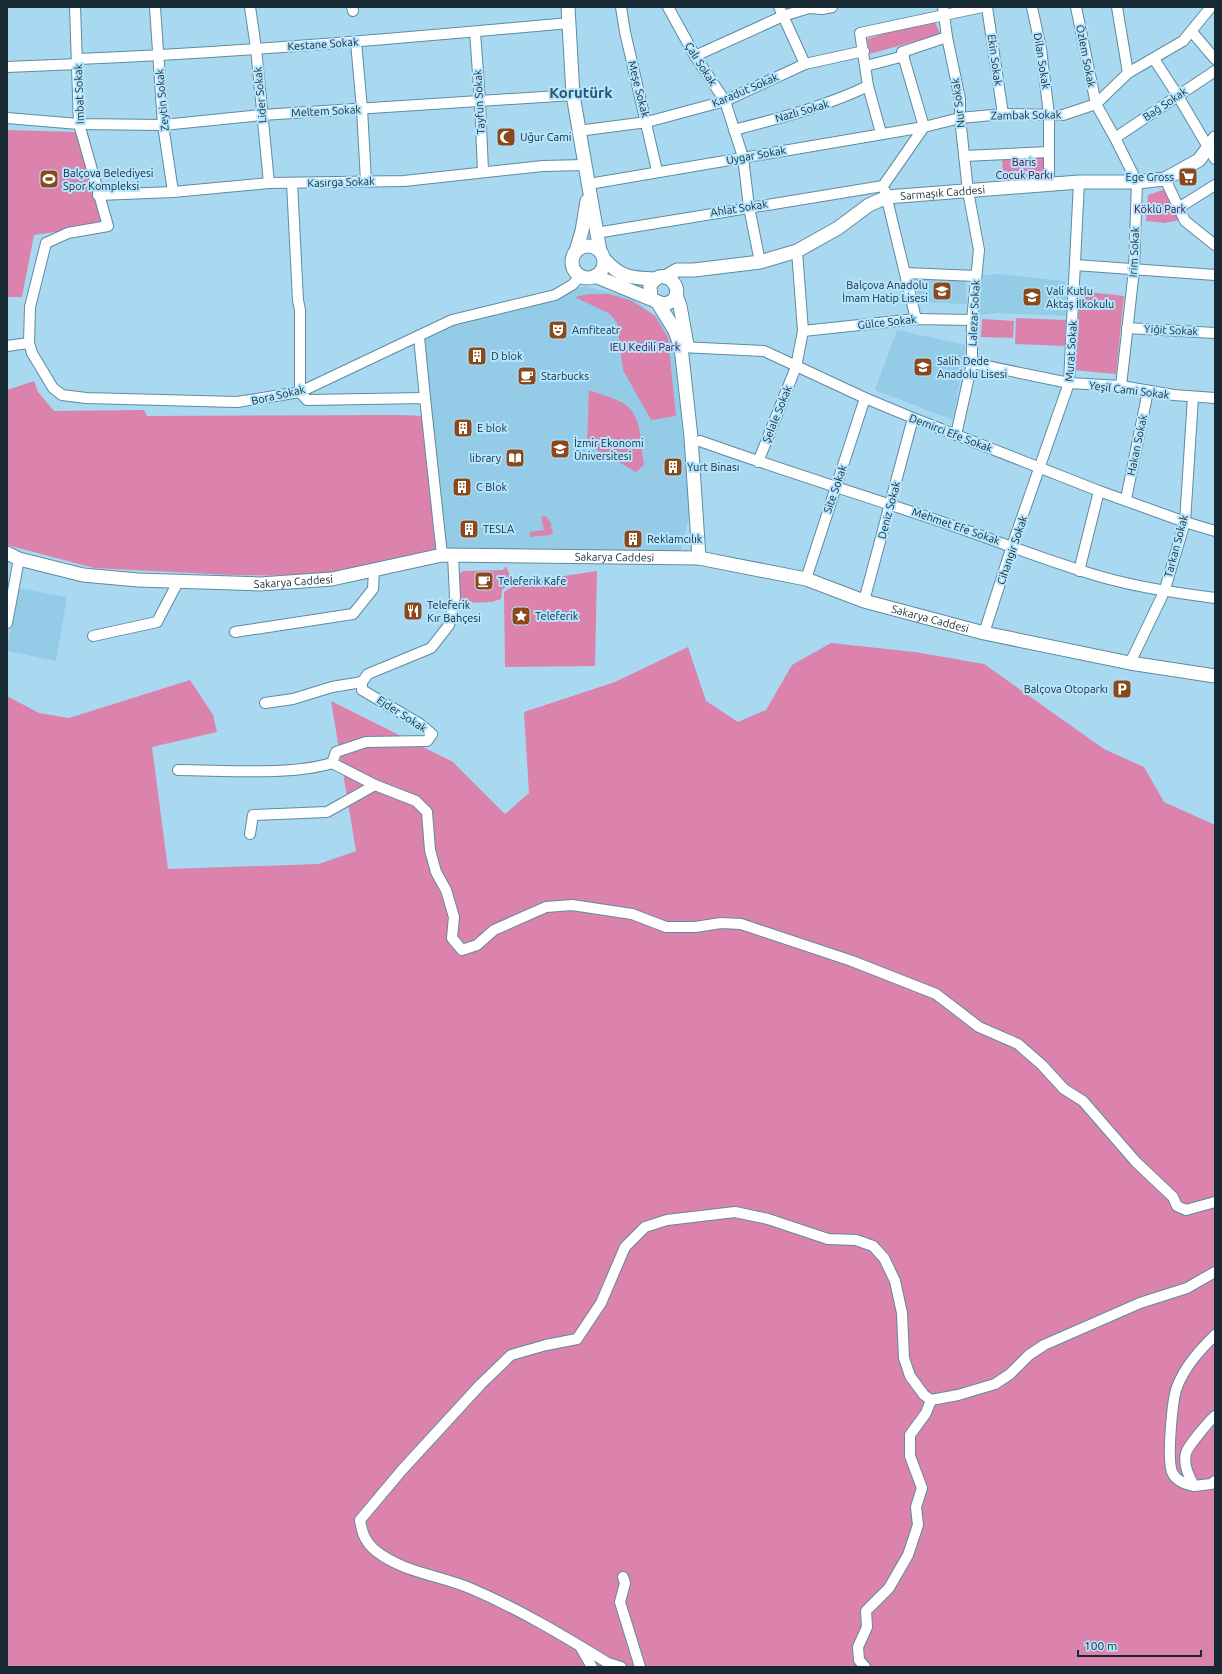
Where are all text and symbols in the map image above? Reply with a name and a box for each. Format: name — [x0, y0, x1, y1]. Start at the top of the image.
street label: Özlem Sokak — [1074, 24, 1098, 89]
street label: Dilan Sokak — [1032, 32, 1052, 90]
street label: Ekin Sokak — [985, 33, 1005, 87]
street label: Kestane Sokak — [287, 36, 359, 52]
street label: Çalı Sokak — [683, 40, 719, 89]
street label: Meşe Sokak — [626, 59, 652, 119]
street label: Imbat Sokak — [72, 63, 86, 124]
street label: Lider Sokak — [252, 66, 268, 124]
street label: Zeytin Sokak — [153, 68, 171, 132]
street label: Tayfun Sokak — [471, 69, 487, 135]
street label: Karadut Sokak — [710, 70, 780, 109]
street label: Nur Sokak — [949, 77, 967, 128]
district label: Korutürk — [549, 84, 613, 101]
street label: Bağ Sokak — [1141, 85, 1190, 123]
street label: Nazlı Sokak — [774, 97, 831, 124]
street label: Meltem Sokak — [291, 103, 362, 119]
street label: Zambak Sokak — [991, 108, 1062, 122]
mosque icon: Uğur Cami — [495, 126, 517, 148]
place label: Uğur Cami — [520, 131, 571, 143]
street label: Uygar Sokak — [725, 144, 787, 166]
park label: Baris Cocuk Parkı — [995, 156, 1053, 181]
supermarket icon: Ege Gross — [1177, 166, 1199, 188]
place label: Balçova Belediyesi Spor Kompleksi — [63, 167, 153, 192]
sports icon: Balçova Belediyesi Spor Kompleksi — [38, 168, 60, 190]
place label: Ege Gross — [1126, 171, 1174, 183]
street label: Kasırga Sokak — [307, 175, 375, 189]
street label: Sarmaşık Caddesi — [900, 183, 985, 202]
street label: Ahlat Sokak — [710, 197, 769, 218]
park label: Köklü Park — [1134, 203, 1186, 215]
street label: Irim Sokak — [1127, 226, 1141, 278]
place label: Balçova Anadolu İmam Hatip Lisesi — [842, 279, 928, 304]
street label: Lalezar Sokak — [966, 279, 982, 347]
school or university icon: Balçova Anadolu İmam Hatip Lisesi — [931, 280, 953, 302]
place label: Vali Kutlu Aktaş İlkokulu — [1046, 285, 1114, 310]
school or university icon: Vali Kutlu Aktaş İlkokulu — [1021, 286, 1043, 308]
street label: Gülce Sokak — [857, 313, 917, 331]
theatre icon: Amfiteatr — [547, 319, 569, 341]
street label: Murat Sokak — [1063, 319, 1079, 382]
street label: Yiğit Sokak — [1144, 323, 1199, 337]
place label: Amfiteatr — [572, 324, 621, 336]
park label: IEU Kedili Park — [610, 341, 681, 353]
building icon: D blok — [466, 345, 488, 367]
place label: D blok — [491, 350, 523, 362]
place label: Salih Dede Anadolu Lisesi — [937, 355, 1007, 380]
school or university icon: Salih Dede Anadolu Lisesi — [912, 356, 934, 378]
cafe icon: Starbucks — [516, 365, 538, 387]
place label: Starbucks — [541, 370, 589, 382]
street label: Yeşil Cami Sokak — [1088, 379, 1170, 401]
street label: Bora Sokak — [250, 383, 306, 407]
street label: Şelale Sokak — [760, 383, 794, 444]
street label: Demirci Efe Sokak — [908, 412, 995, 455]
street label: Hakan Sokak — [1125, 413, 1149, 477]
building icon: E blok — [452, 417, 474, 439]
place label: E blok — [477, 422, 507, 434]
place label: İzmir Ekonomi Üniversitesi — [574, 437, 644, 462]
school or university icon: İzmir Ekonomi Üniversitesi — [549, 438, 571, 460]
library icon: library — [504, 447, 526, 469]
place label: library — [469, 452, 502, 464]
building icon: Yurt Binası — [662, 456, 684, 478]
place label: Yurt Binası — [687, 461, 739, 473]
street label: Site Sokak — [821, 463, 849, 515]
building icon: C Blok — [451, 476, 473, 498]
street label: Deniz Sokak — [876, 479, 903, 540]
place label: C Blok — [476, 481, 508, 493]
street label: Mehmet Efe Sokak — [910, 505, 1002, 547]
street label: Cihangir Sokak — [995, 513, 1030, 586]
street label: Tarkan Sokak — [1162, 513, 1190, 579]
building icon: TESLA — [458, 518, 480, 540]
place label: TESLA — [483, 523, 515, 535]
building icon: Reklamcılık — [622, 528, 644, 550]
place label: Reklamcılık — [647, 533, 703, 545]
street label: Sakarya Caddesi — [575, 551, 654, 563]
cafe icon: Teleferik Kafe — [473, 570, 495, 592]
street label: Sakarya Caddesi — [253, 573, 333, 590]
place label: Teleferik Kafe — [498, 575, 566, 587]
place label: Teleferik Kır Bahçesi — [427, 599, 481, 624]
restaurant icon: Teleferik Kır Bahçesi — [402, 600, 424, 622]
street label: Sakarya Caddesi — [890, 603, 970, 635]
place icon: Teleferik — [510, 605, 532, 627]
place label: Teleferik — [535, 610, 579, 622]
parking icon: Balçova Otoparkı — [1111, 678, 1133, 700]
place label: Balçova Otoparkı — [1024, 683, 1108, 695]
street label: Ejder Sokak — [375, 693, 430, 735]
scale bar — [1078, 1632, 1201, 1658]
text: 100 m — [1084, 1639, 1117, 1652]

